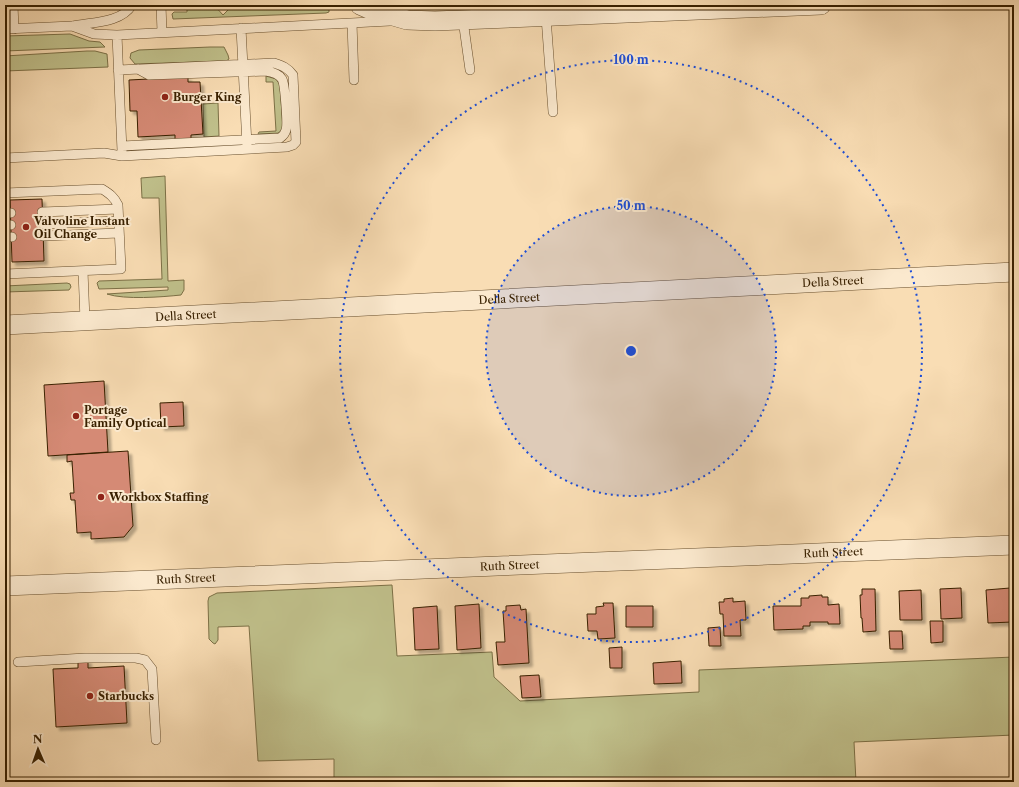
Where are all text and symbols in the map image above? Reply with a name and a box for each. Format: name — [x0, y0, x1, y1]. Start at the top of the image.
text: 100 m — [613, 52, 649, 67]
place label: Burger King — [173, 90, 242, 104]
marker: Burger King — [160, 92, 170, 102]
text: 50 m — [616, 198, 646, 213]
place label: Valvoline Instant Oil Change — [33, 214, 130, 241]
marker: Valvoline Instant Oil Change — [21, 222, 31, 232]
street label: Della Street — [802, 273, 864, 290]
street label: Della Street — [478, 290, 540, 307]
street label: Della Street — [155, 307, 217, 324]
centre of rings — [624, 344, 638, 358]
place label: Portage Family Optical — [84, 403, 167, 430]
marker: Portage Family Optical — [71, 411, 81, 421]
place label: Workbox Staffing — [108, 490, 209, 504]
marker: Workbox Staffing — [96, 492, 106, 502]
street label: Ruth Street — [803, 544, 864, 561]
street label: Ruth Street — [479, 557, 540, 574]
street label: Ruth Street — [156, 570, 216, 587]
place label: Starbucks — [98, 689, 154, 703]
marker: Starbucks — [85, 691, 95, 701]
north arrow — [18, 729, 58, 769]
text: N — [33, 732, 43, 746]

